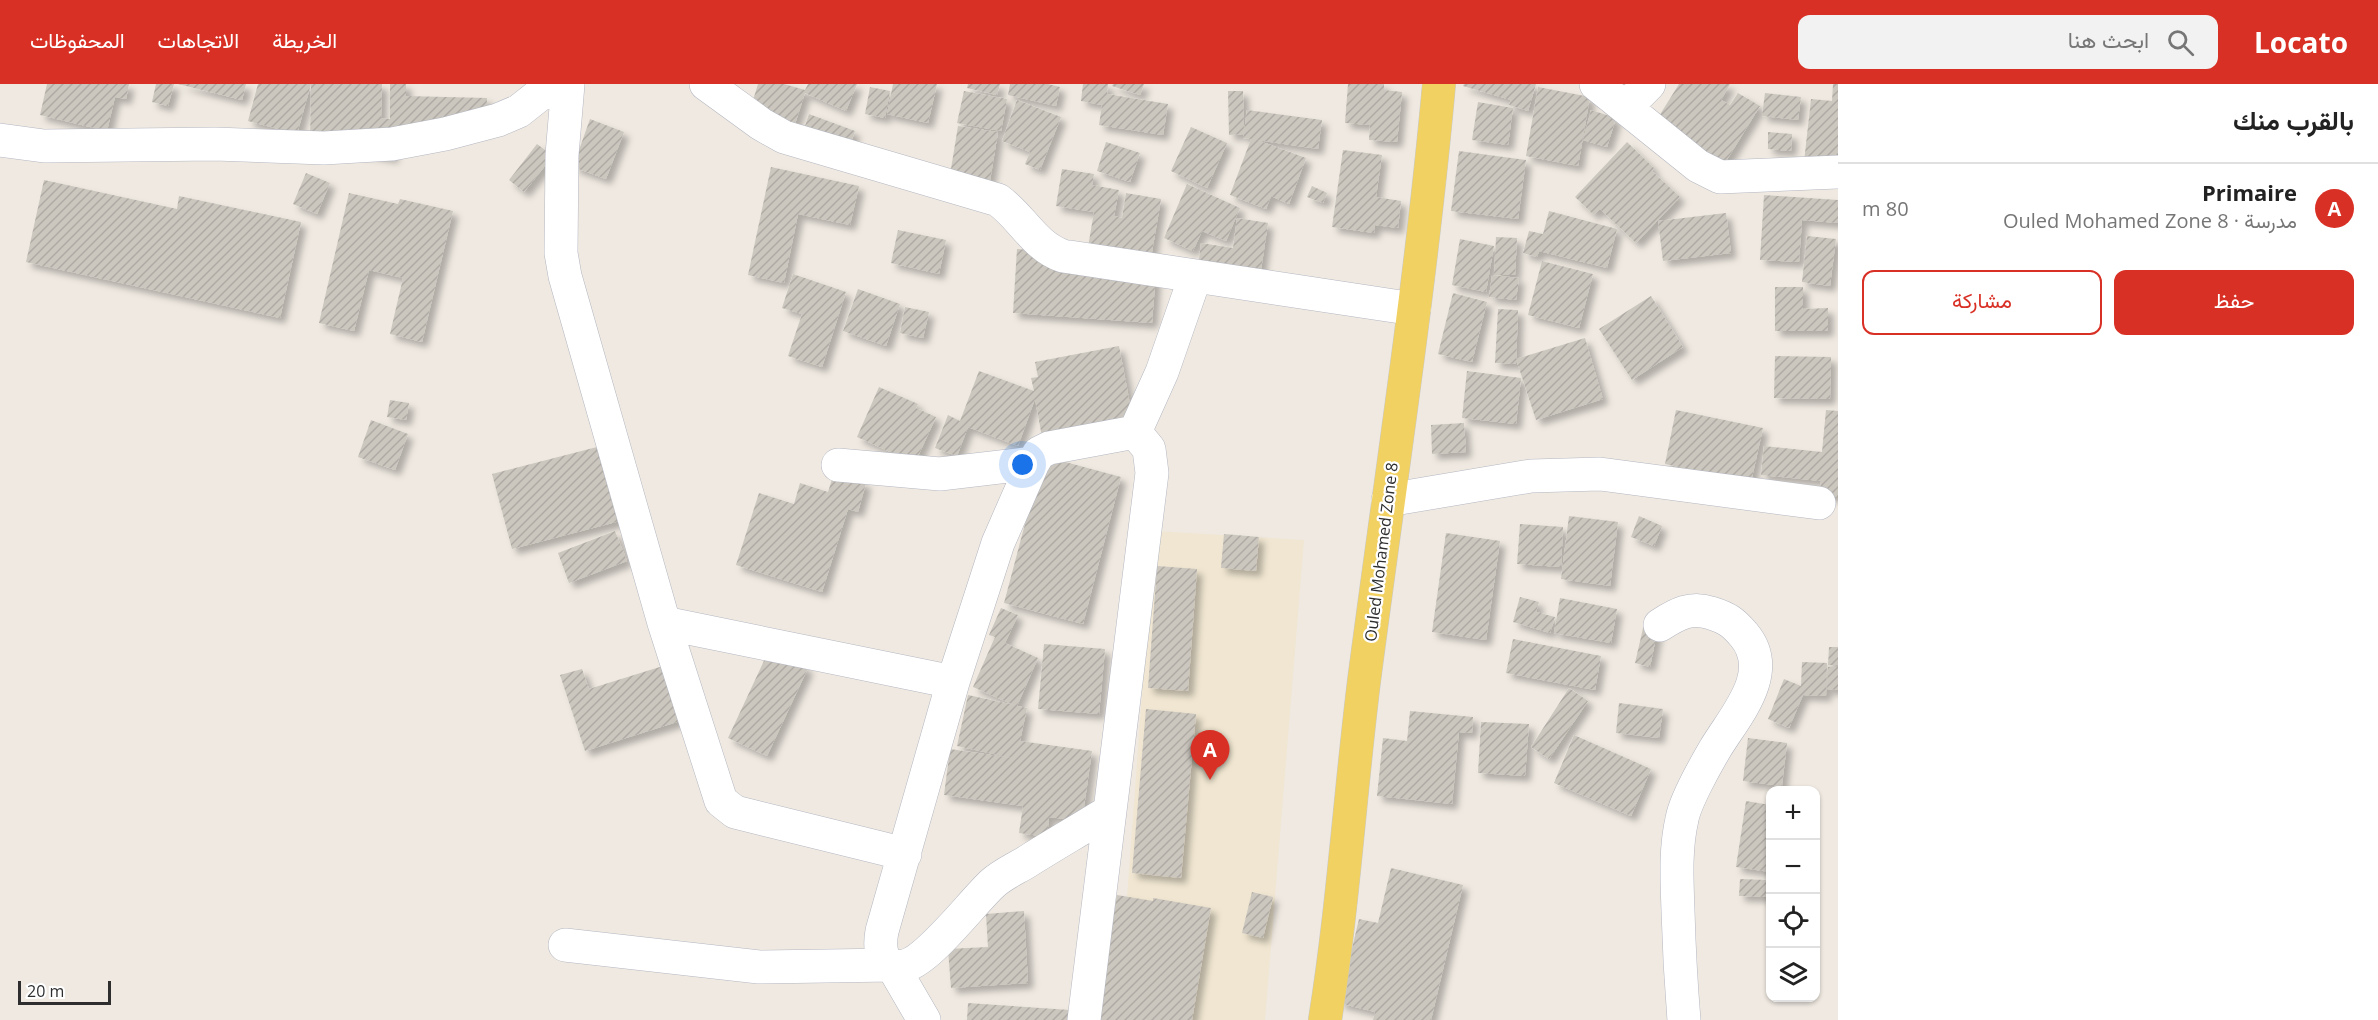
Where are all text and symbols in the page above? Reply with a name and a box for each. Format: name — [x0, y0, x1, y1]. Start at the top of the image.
search box — [1798, 15, 2218, 69]
text: Locato — [2254, 23, 2348, 61]
text: ابحث هنا — [2068, 24, 2149, 54]
text: المحفوظات — [30, 26, 125, 54]
text: الاتجاهات — [158, 26, 239, 54]
text: الخريطة — [272, 26, 337, 54]
icon: search — [2164, 26, 2197, 59]
text: بالقرب منك — [2233, 102, 2354, 138]
text: Primaire — [2202, 177, 2297, 207]
text: 80 m — [1862, 195, 1909, 222]
text: A — [2328, 195, 2341, 222]
text: مدرسة · Ouled Mohamed Zone 8 — [2003, 207, 2297, 234]
button: مشاركة — [1862, 270, 2102, 335]
button: حفظ — [2114, 270, 2354, 335]
your location — [1008, 450, 1037, 479]
street label: Ouled Mohamed Zone 8 — [1359, 461, 1403, 643]
pin: A — [1190, 730, 1230, 780]
map controls — [1766, 786, 1820, 1002]
button: + — [1766, 786, 1820, 840]
button: − — [1766, 840, 1820, 894]
button: locate — [1766, 894, 1820, 948]
button: layers — [1766, 948, 1820, 1002]
scale bar — [18, 978, 111, 1006]
text: 20 m — [27, 980, 64, 1002]

